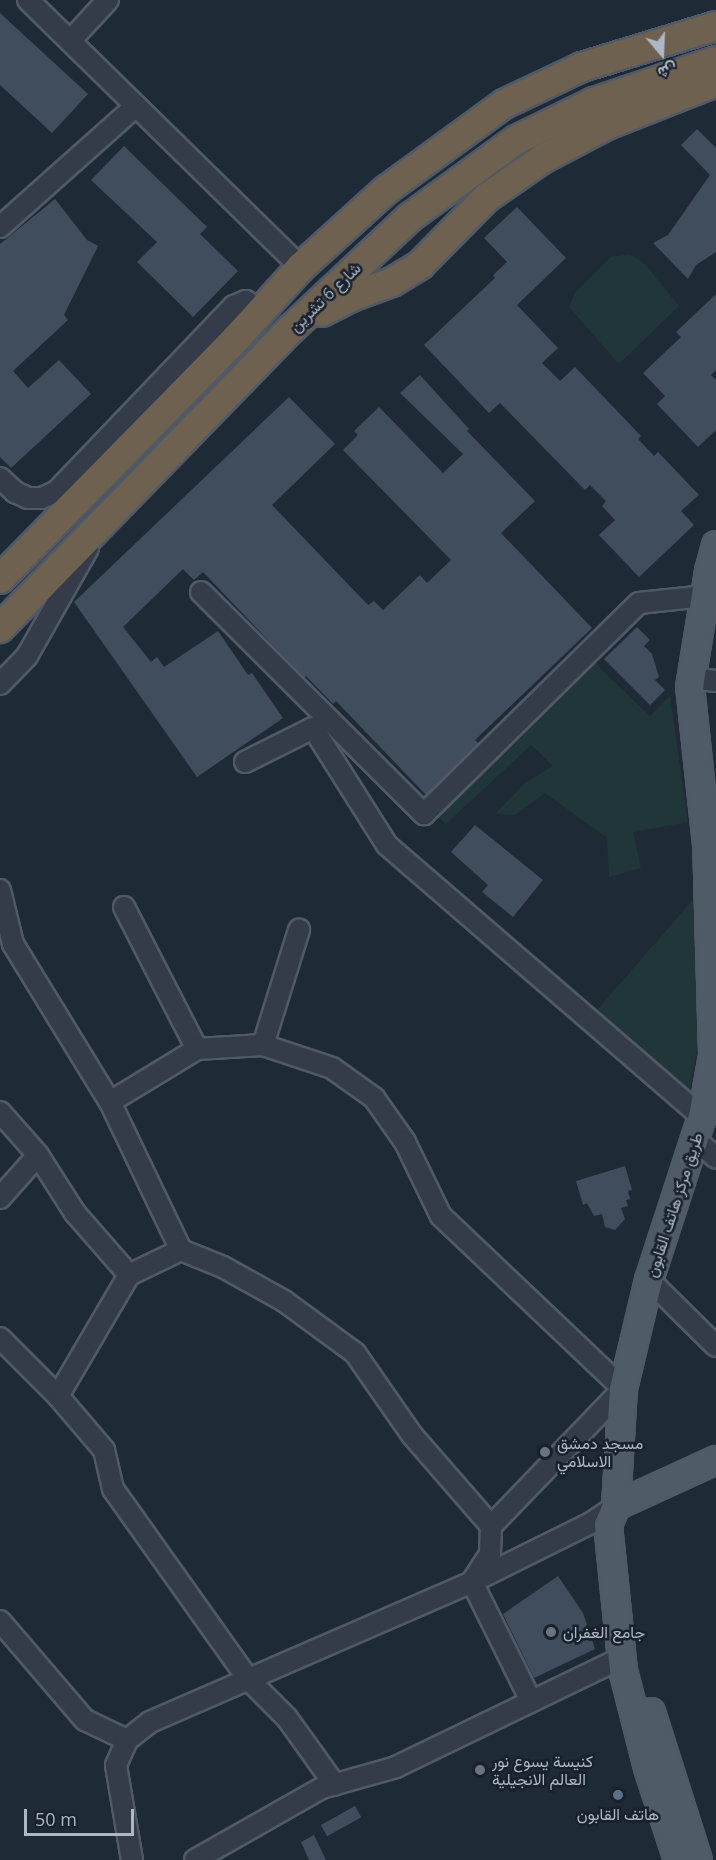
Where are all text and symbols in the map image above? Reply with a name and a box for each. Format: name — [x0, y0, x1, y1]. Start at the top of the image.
north arrow — [632, 24, 692, 84]
text: ش — [655, 57, 681, 85]
street label: شارع 6 تشرين — [285, 258, 365, 336]
street label: طريق مركز هاتف القابون — [642, 1130, 706, 1280]
place label: مسجد دمشق الاسلامي — [557, 1433, 643, 1471]
marker: مسجد دمشق الاسلامي — [538, 1445, 552, 1459]
place label: جامع الغفران — [563, 1622, 645, 1642]
marker: جامع الغفران — [544, 1625, 558, 1639]
place label: كنيسة يسوع نور العالم الانجيلية — [492, 1751, 593, 1789]
marker: كنيسة يسوع نور العالم الانجيلية — [473, 1763, 487, 1777]
marker: هاتف القابون — [611, 1788, 625, 1802]
scale bar — [27, 1797, 136, 1835]
place label: هاتف القابون — [577, 1804, 659, 1824]
text: 50 m — [35, 1807, 77, 1831]

